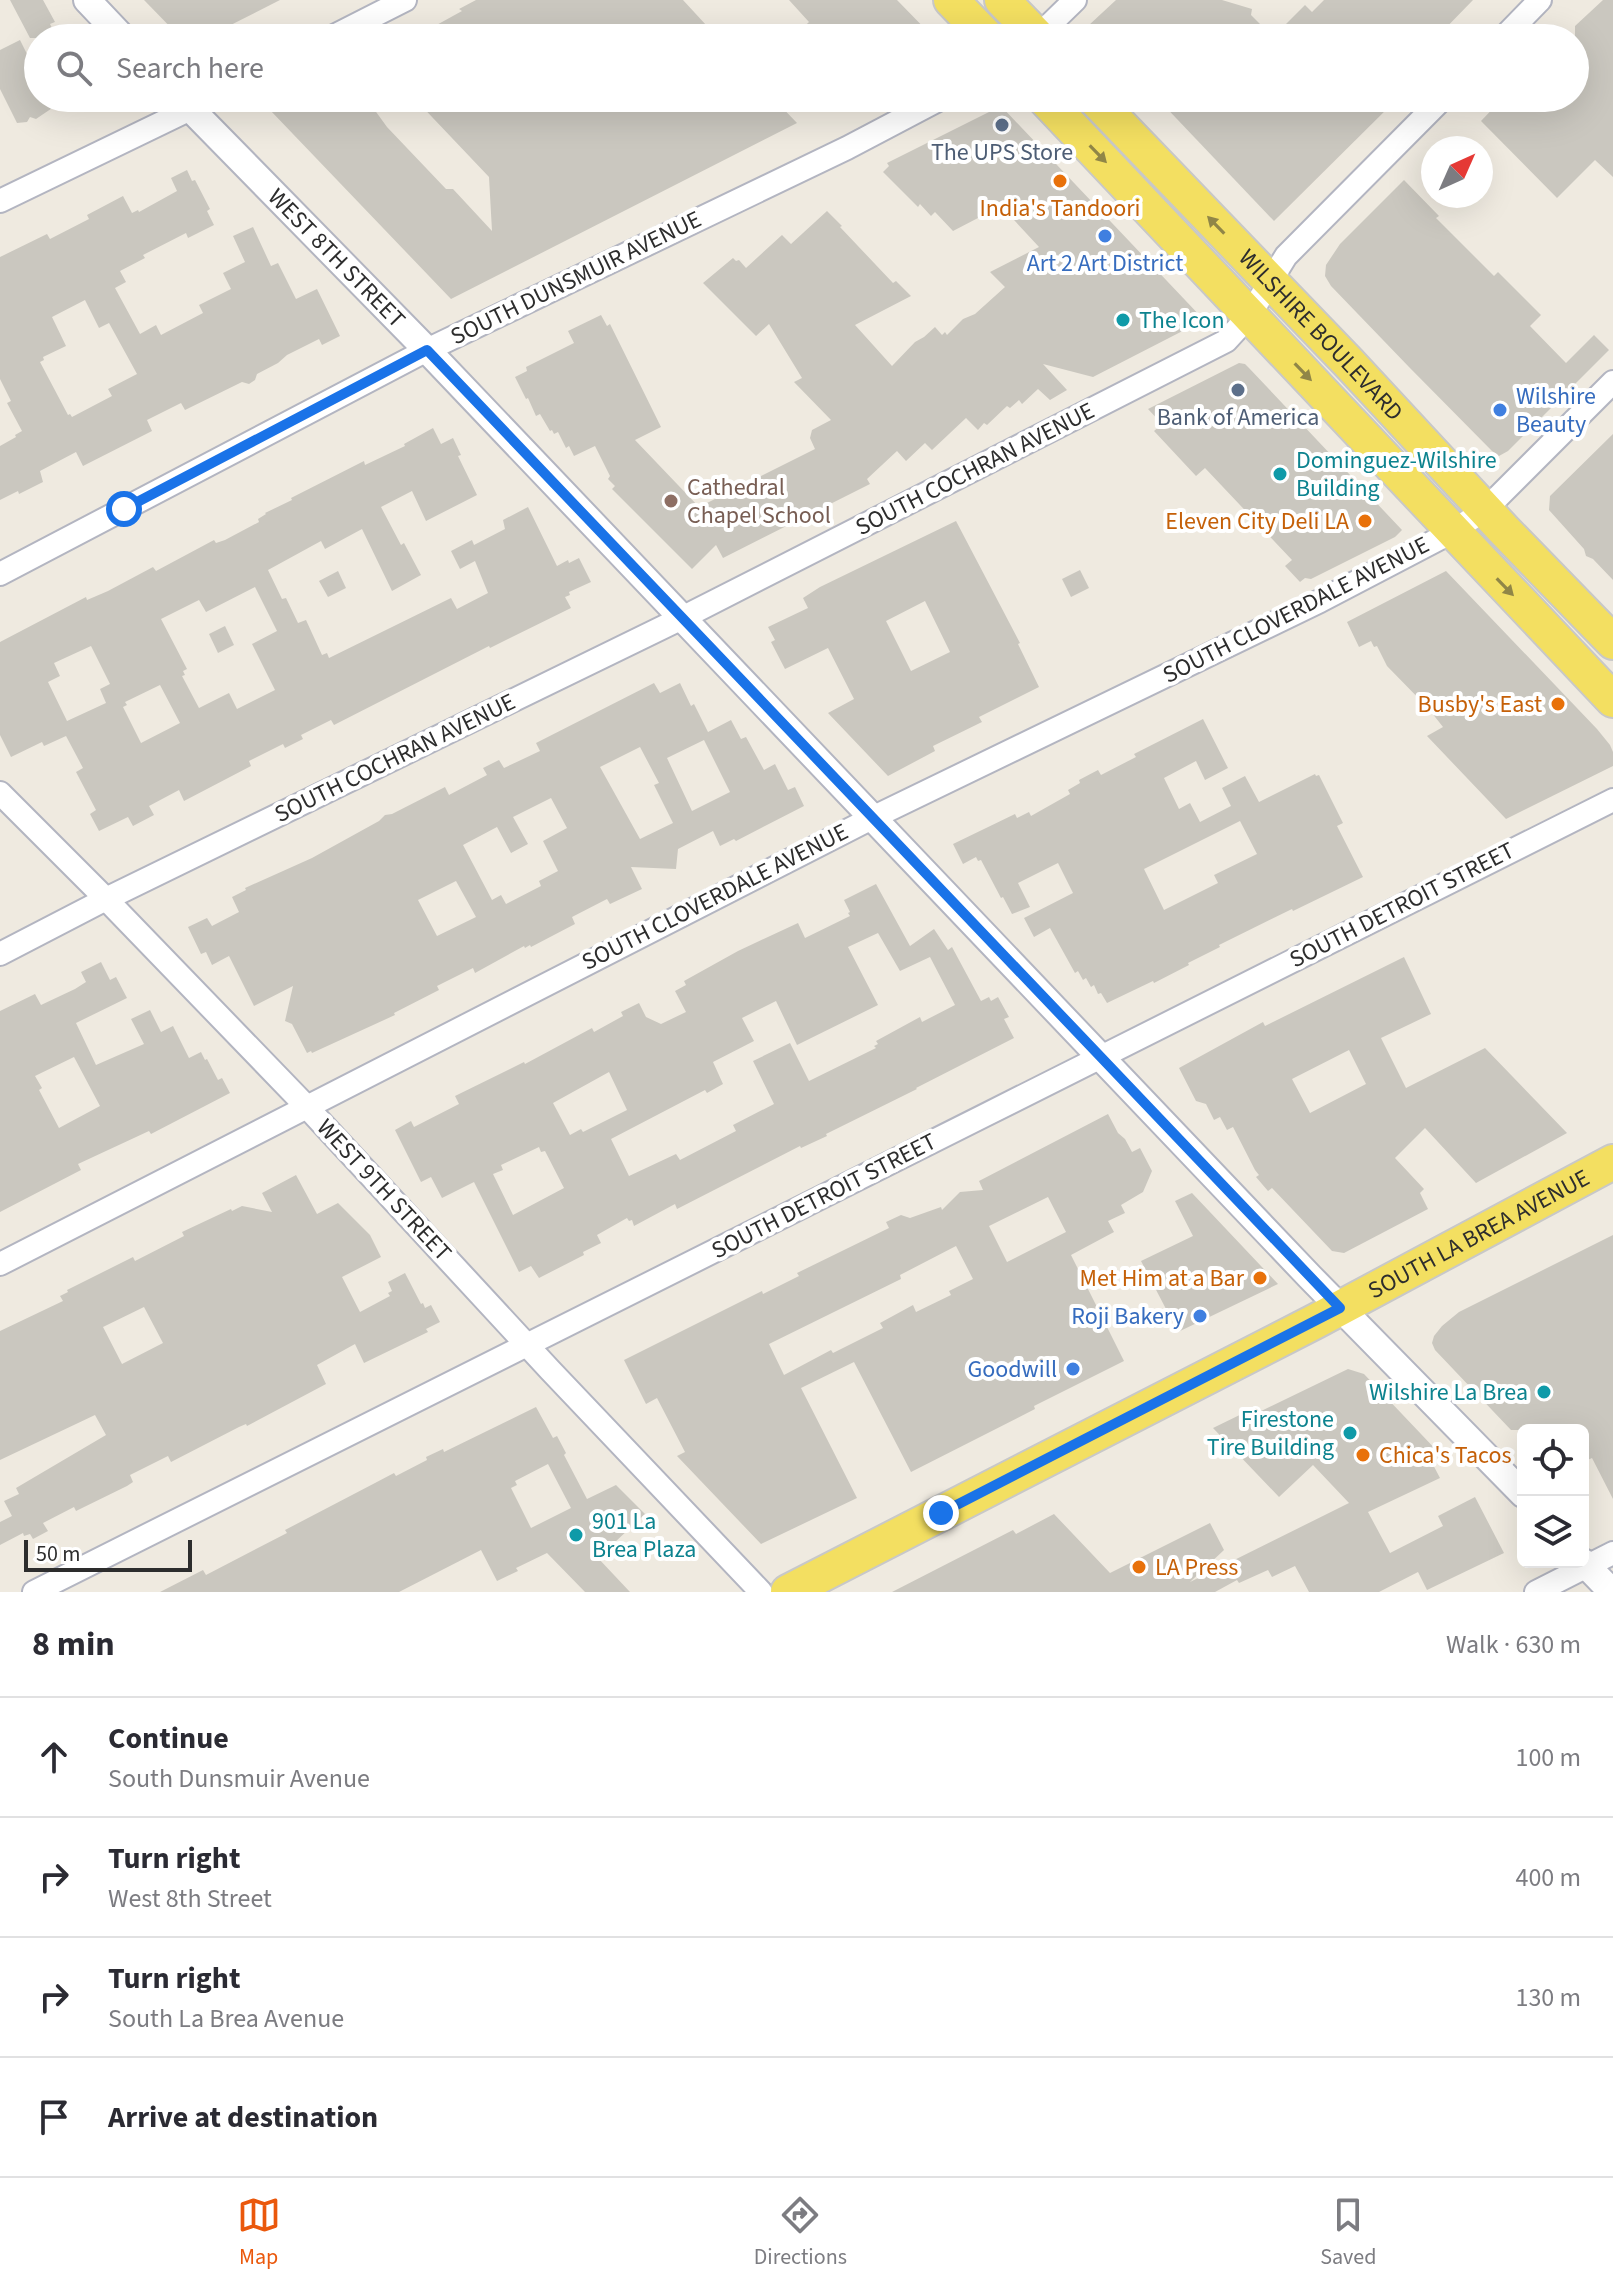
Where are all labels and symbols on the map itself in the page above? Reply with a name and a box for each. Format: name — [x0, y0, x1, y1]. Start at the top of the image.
marker: The UPS Store — [993, 116, 1011, 134]
place label: The UPS Store — [931, 135, 1073, 170]
north arrow — [1421, 136, 1493, 208]
one-way arrow — [1088, 144, 1107, 163]
marker: India's Tandoori — [1051, 172, 1069, 190]
street label: WEST 8TH STREET — [260, 180, 414, 336]
place label: India's Tandoori — [979, 191, 1141, 226]
street label: SOUTH DUNSMUIR AVENUE — [445, 202, 707, 354]
one-way arrow — [1207, 216, 1225, 235]
marker: Art 2 Art District — [1096, 227, 1114, 245]
street label: WILSHIRE BOULEVARD — [1231, 241, 1412, 428]
place label: Art 2 Art District — [1027, 246, 1183, 281]
place label: The Icon — [1139, 303, 1225, 338]
marker: The Icon — [1114, 311, 1132, 329]
one-way arrow — [1293, 362, 1312, 381]
place label: Wilshire Beauty — [1516, 379, 1596, 442]
marker: Bank of America — [1229, 381, 1247, 399]
street label: SOUTH COCHRAN AVENUE — [849, 393, 1101, 545]
place label: Bank of America — [1157, 400, 1319, 435]
marker: Wilshire Beauty — [1491, 401, 1509, 419]
place label: Dominguez-Wilshire Building — [1296, 443, 1497, 506]
marker: Dominguez-Wilshire Building — [1271, 465, 1289, 483]
place label: Cathedral Chapel School — [687, 470, 831, 533]
route start — [106, 491, 142, 527]
marker: Cathedral Chapel School — [662, 492, 680, 510]
place label: Eleven City Deli LA — [1165, 504, 1349, 539]
marker: Eleven City Deli LA — [1356, 512, 1374, 530]
street label: SOUTH CLOVERDALE AVENUE — [1157, 528, 1435, 692]
one-way arrow — [1495, 577, 1514, 596]
street label: SOUTH COCHRAN AVENUE — [269, 684, 521, 832]
place label: Busby's East — [1418, 687, 1542, 722]
marker: Busby's East — [1549, 695, 1567, 713]
street label: SOUTH CLOVERDALE AVENUE — [576, 815, 854, 979]
street label: SOUTH DETROIT STREET — [1283, 833, 1521, 977]
street label: WEST 9TH STREET — [309, 1111, 460, 1269]
street label: SOUTH DETROIT STREET — [705, 1124, 943, 1268]
street label: SOUTH LA BREA AVENUE — [1362, 1160, 1596, 1308]
place label: Met Him at a Bar — [1080, 1261, 1245, 1296]
marker: Met Him at a Bar — [1251, 1269, 1269, 1287]
place label: Roji Bakery — [1071, 1299, 1184, 1334]
marker: Roji Bakery — [1191, 1307, 1209, 1325]
place label: Goodwill — [967, 1352, 1057, 1387]
marker: Goodwill — [1064, 1360, 1082, 1378]
place label: Wilshire La Brea — [1369, 1375, 1528, 1410]
marker: Wilshire La Brea — [1535, 1383, 1553, 1401]
place label: Firestone Tire Building — [1207, 1402, 1334, 1465]
marker: Firestone Tire Building — [1341, 1424, 1359, 1442]
place label: Chica's Tacos — [1379, 1438, 1511, 1473]
marker: Chica's Tacos — [1354, 1446, 1372, 1464]
route end — [923, 1495, 959, 1531]
place label: 901 La Brea Plaza — [592, 1504, 696, 1567]
marker: 901 La Brea Plaza — [567, 1526, 585, 1544]
scale bar — [24, 1536, 192, 1572]
place label: LA Press — [1155, 1550, 1238, 1585]
marker: LA Press — [1130, 1558, 1148, 1576]

